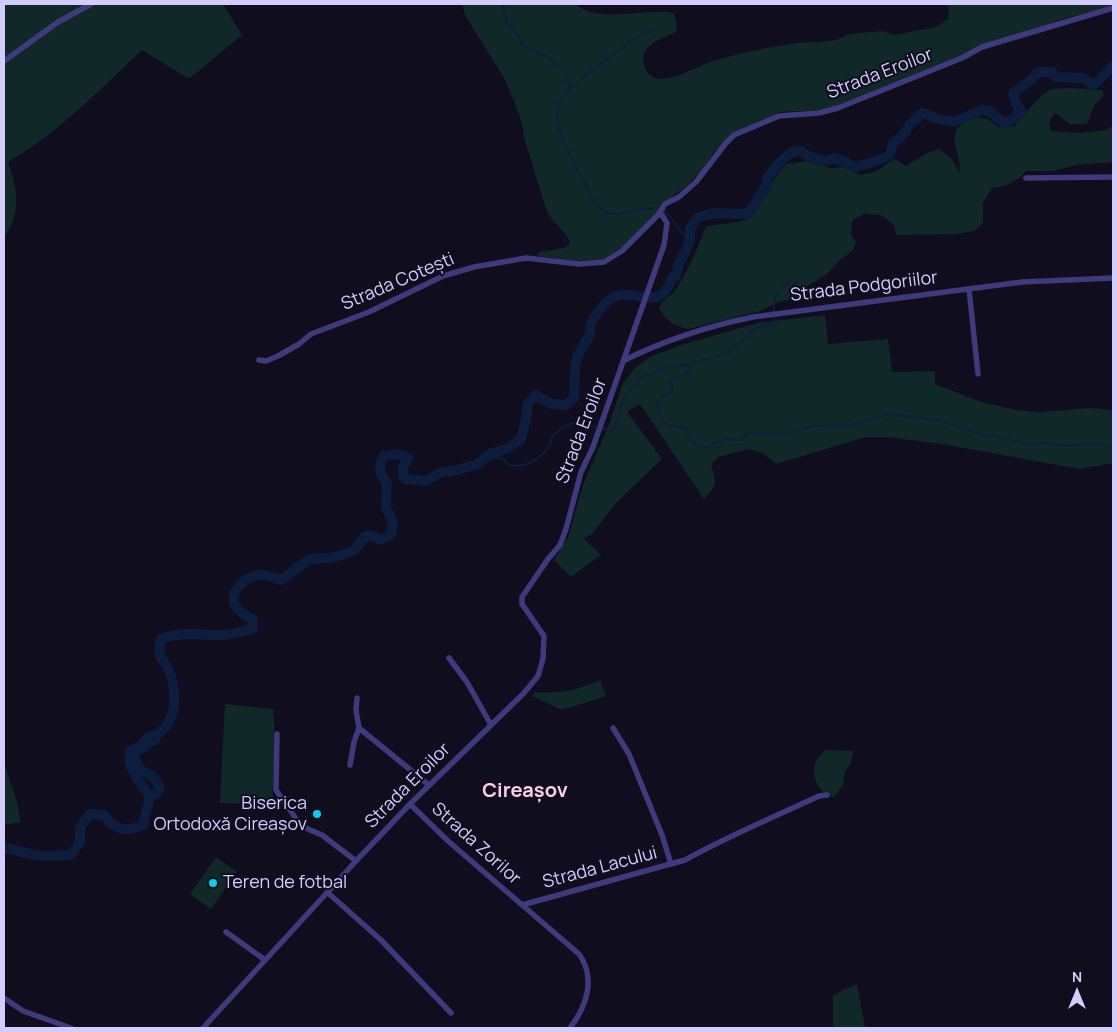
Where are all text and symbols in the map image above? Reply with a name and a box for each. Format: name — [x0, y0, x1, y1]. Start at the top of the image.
street label: Strada Eroilor — [824, 44, 936, 104]
street label: Strada Cotești — [338, 249, 458, 315]
street label: Strada Podgoriilor — [789, 267, 939, 307]
street label: Strada Eroilor — [552, 375, 612, 487]
street label: Strada Eroilor — [361, 739, 455, 833]
district label: Cireașov — [482, 779, 568, 803]
place label: Biserica Ortodoxă Cireașov — [154, 793, 307, 836]
street label: Strada Zorilor — [427, 798, 525, 890]
marker: Biserica Ortodoxă Cireașov — [311, 808, 323, 820]
street label: Strada Lacului — [540, 842, 660, 894]
place label: Teren de fotbal — [223, 872, 347, 894]
marker: Teren de fotbal — [207, 877, 219, 889]
north arrow — [1052, 967, 1102, 1017]
text: N — [1072, 967, 1082, 986]

